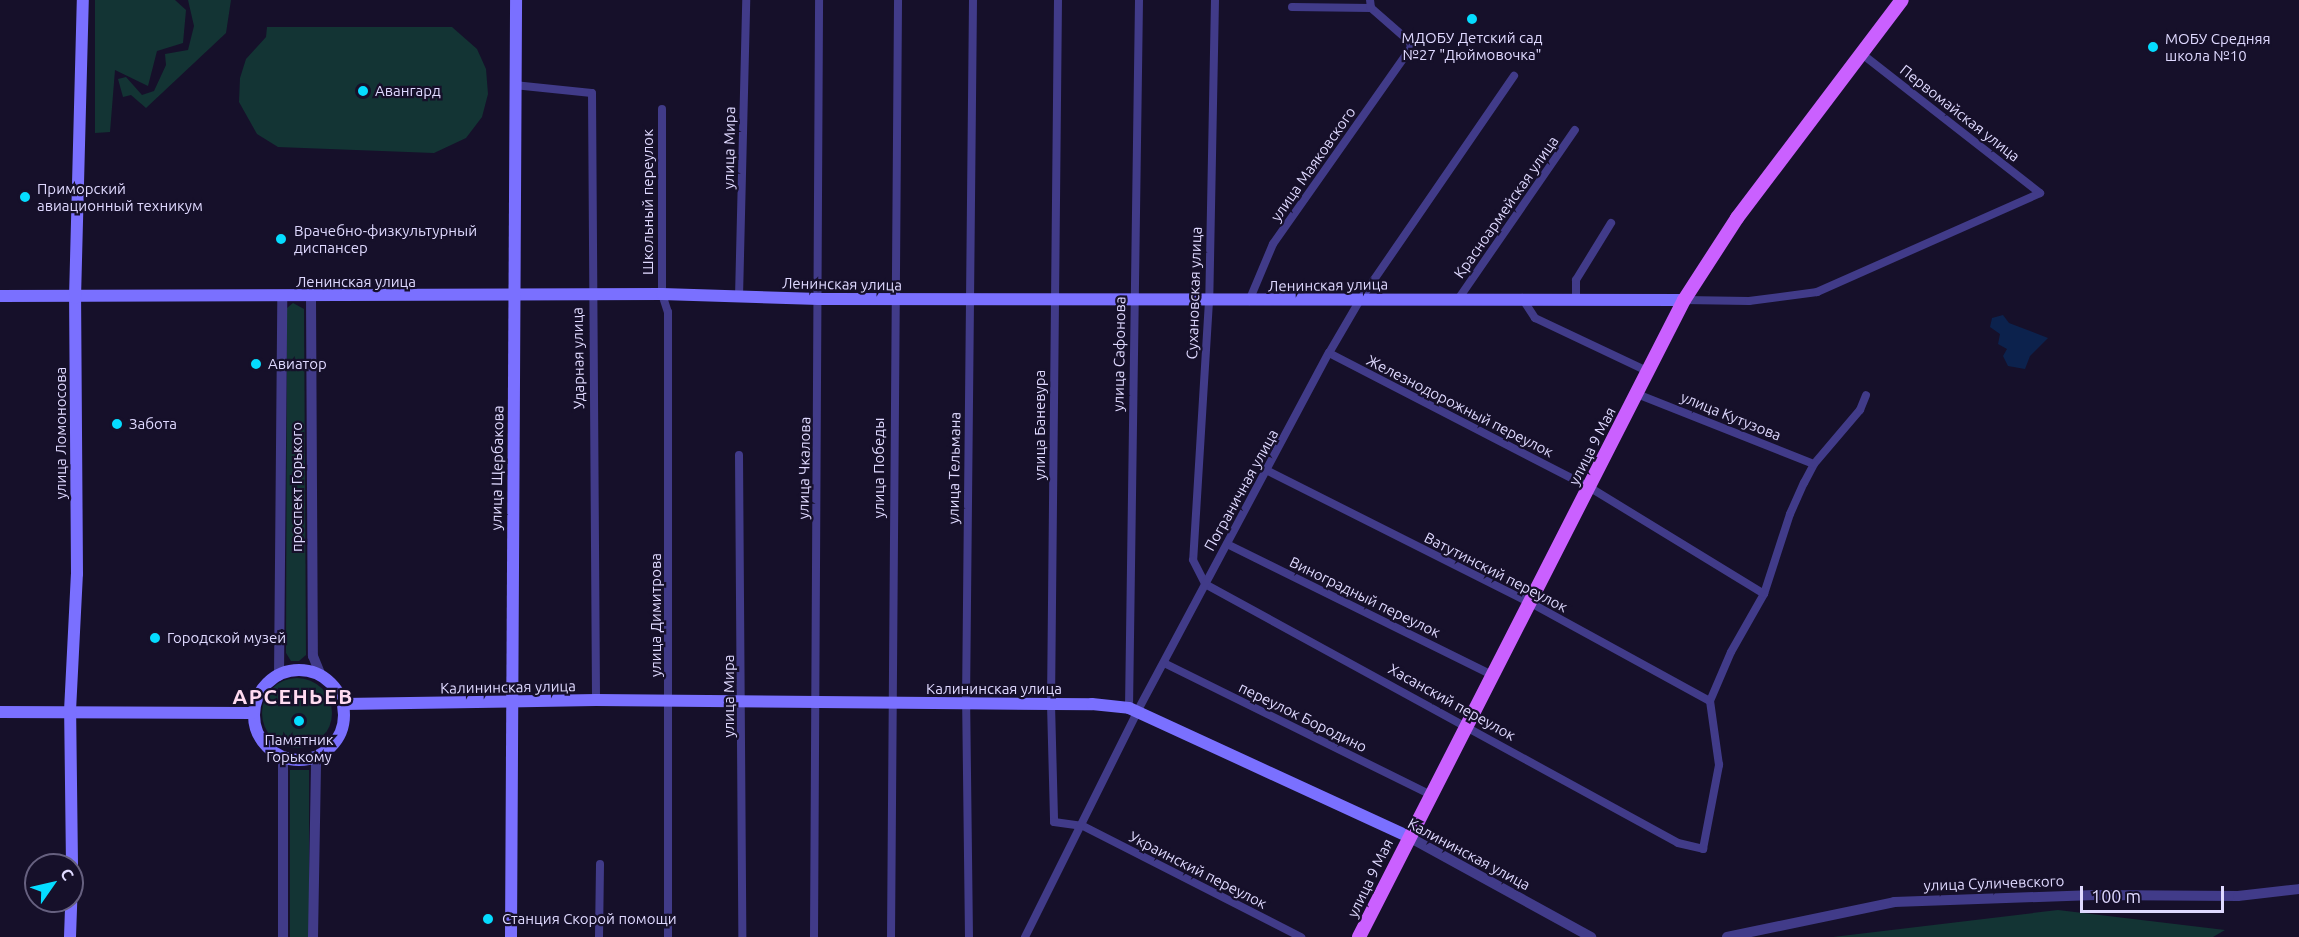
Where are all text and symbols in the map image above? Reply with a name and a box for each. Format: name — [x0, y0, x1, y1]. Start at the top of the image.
marker: МДОБУ Детский сад №27 "Дюймовочка" — [1465, 12, 1479, 26]
place label: МДОБУ Детский сад №27 "Дюймовочка" — [1402, 28, 1542, 63]
place label: МОБУ Средняя школа №10 — [2165, 29, 2271, 64]
marker: МОБУ Средняя школа №10 — [2146, 40, 2160, 54]
street label: Первомайская улица — [1897, 61, 2023, 165]
place label: Авангард — [375, 82, 441, 100]
marker: Авангард — [356, 84, 370, 98]
street label: улица Маяковского — [1267, 103, 1359, 225]
street label: улица Мира — [719, 106, 739, 190]
street label: Школьный переулок — [639, 129, 657, 275]
street label: Красноармейская улица — [1450, 132, 1562, 282]
place label: Приморский авиационный техникум — [37, 179, 203, 214]
marker: Приморский авиационный техникум — [18, 190, 32, 204]
place label: Врачебно-физкультурный диспансер — [294, 221, 477, 256]
street label: Сухановская улица — [1183, 226, 1205, 360]
marker: Врачебно-физкультурный диспансер — [272, 230, 290, 248]
street label: Ленинская улица — [296, 273, 416, 291]
street label: Ленинская улица — [782, 274, 902, 294]
street label: Ленинская улица — [1268, 275, 1388, 295]
street label: улица Сафонова — [1109, 296, 1129, 412]
street label: Ударная улица — [568, 307, 588, 409]
street label: Железнодорожный переулок — [1364, 351, 1556, 461]
place label: Авиатор — [268, 355, 327, 373]
marker: Авиатор — [249, 357, 263, 371]
street label: улица Ломоносова — [52, 367, 70, 499]
street label: улица Баневура — [1031, 370, 1049, 480]
street label: улица Кутузова — [1678, 388, 1784, 444]
street label: улица 9 Мая — [1565, 404, 1619, 488]
street label: улица Щербакова — [487, 405, 507, 531]
street label: улица Тельмана — [944, 412, 964, 524]
place label: Забота — [129, 415, 177, 433]
street label: улица Чкалова — [794, 416, 814, 520]
marker: Забота — [110, 417, 124, 431]
street label: улица Победы — [870, 418, 888, 518]
street label: проспект Горького — [288, 422, 306, 552]
street label: Пограничная улица — [1200, 426, 1282, 554]
street label: Ватутинский переулок — [1421, 528, 1571, 616]
street label: улица Димитрова — [647, 553, 665, 677]
street label: Виноградный переулок — [1287, 553, 1443, 641]
place label: Городской музей — [167, 629, 286, 647]
marker: Городской музей — [148, 631, 162, 645]
street label: улица Мира — [720, 655, 738, 737]
street label: Хасанский переулок — [1385, 660, 1519, 744]
street label: Калининская улица — [440, 677, 576, 697]
street label: переулок Бородино — [1236, 678, 1370, 756]
street label: Калининская улица — [926, 680, 1062, 698]
district label: АРСЕНЬЕВ — [232, 683, 354, 709]
marker: Памятник Горькому — [292, 714, 306, 728]
place label: Памятник Горькому — [264, 730, 334, 765]
street label: Калининская улица — [1405, 814, 1533, 894]
street label: Украинский переулок — [1126, 827, 1270, 913]
street label: улица 9 Мая — [1343, 836, 1397, 920]
north arrow — [24, 853, 84, 913]
text: С — [57, 865, 78, 883]
street label: улица Суличевского — [1923, 872, 2065, 894]
scale bar — [2083, 874, 2227, 912]
text: 100 m — [2091, 886, 2141, 906]
marker: Станция Скорой помощи — [479, 910, 497, 928]
place label: Станция Скорой помощи — [502, 910, 677, 928]

